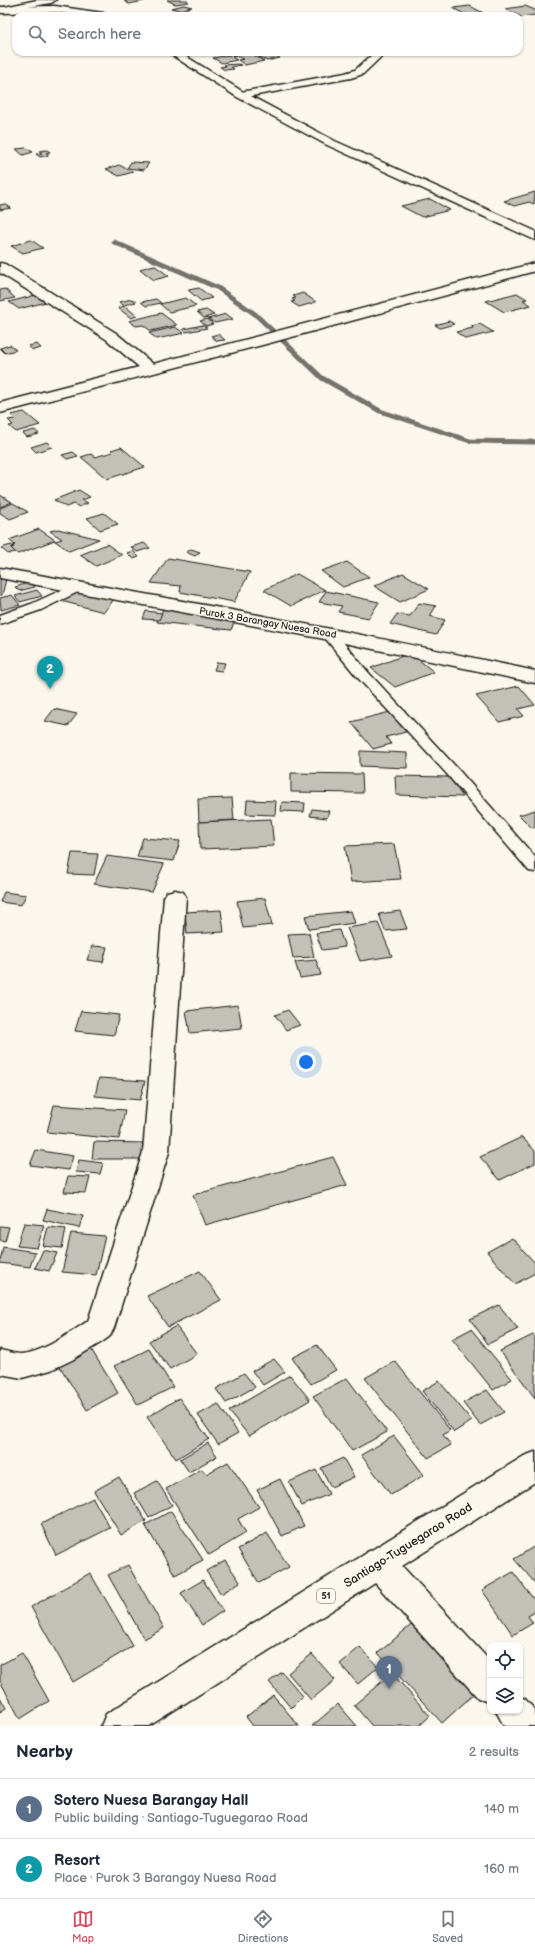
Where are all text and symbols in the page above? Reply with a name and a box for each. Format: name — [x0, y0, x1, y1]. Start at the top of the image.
search box — [12, 12, 523, 56]
icon: search — [26, 23, 48, 45]
text: Search here — [58, 25, 141, 44]
street label: Purok 3 Barangay Nuesa Road — [198, 605, 338, 641]
pin: 2 — [37, 656, 63, 689]
your location — [296, 1052, 316, 1072]
street label: Santiago-Tuguegarao Road — [341, 1500, 475, 1591]
road number: 51 — [317, 1589, 335, 1603]
map controls — [487, 1642, 523, 1714]
button: locate — [487, 1642, 523, 1678]
pin: 1 — [376, 1656, 402, 1689]
button: layers — [487, 1678, 523, 1714]
text: Nearby — [16, 1742, 73, 1762]
text: 2 results — [469, 1744, 519, 1760]
text: Sotero Nuesa Barangay Hall — [54, 1791, 248, 1810]
text: 1 — [26, 1801, 32, 1817]
text: 140 m — [484, 1801, 519, 1817]
text: Public building · Santiago-Tuguegarao Road — [54, 1810, 308, 1826]
text: Resort — [54, 1851, 100, 1870]
text: 2 — [25, 1861, 33, 1877]
text: 160 m — [484, 1861, 519, 1877]
text: Place · Purok 3 Barangay Nuesa Road — [54, 1870, 276, 1886]
tab: Map — [72, 1908, 94, 1945]
tab: Directions — [238, 1908, 288, 1945]
tab: Saved — [432, 1908, 463, 1945]

